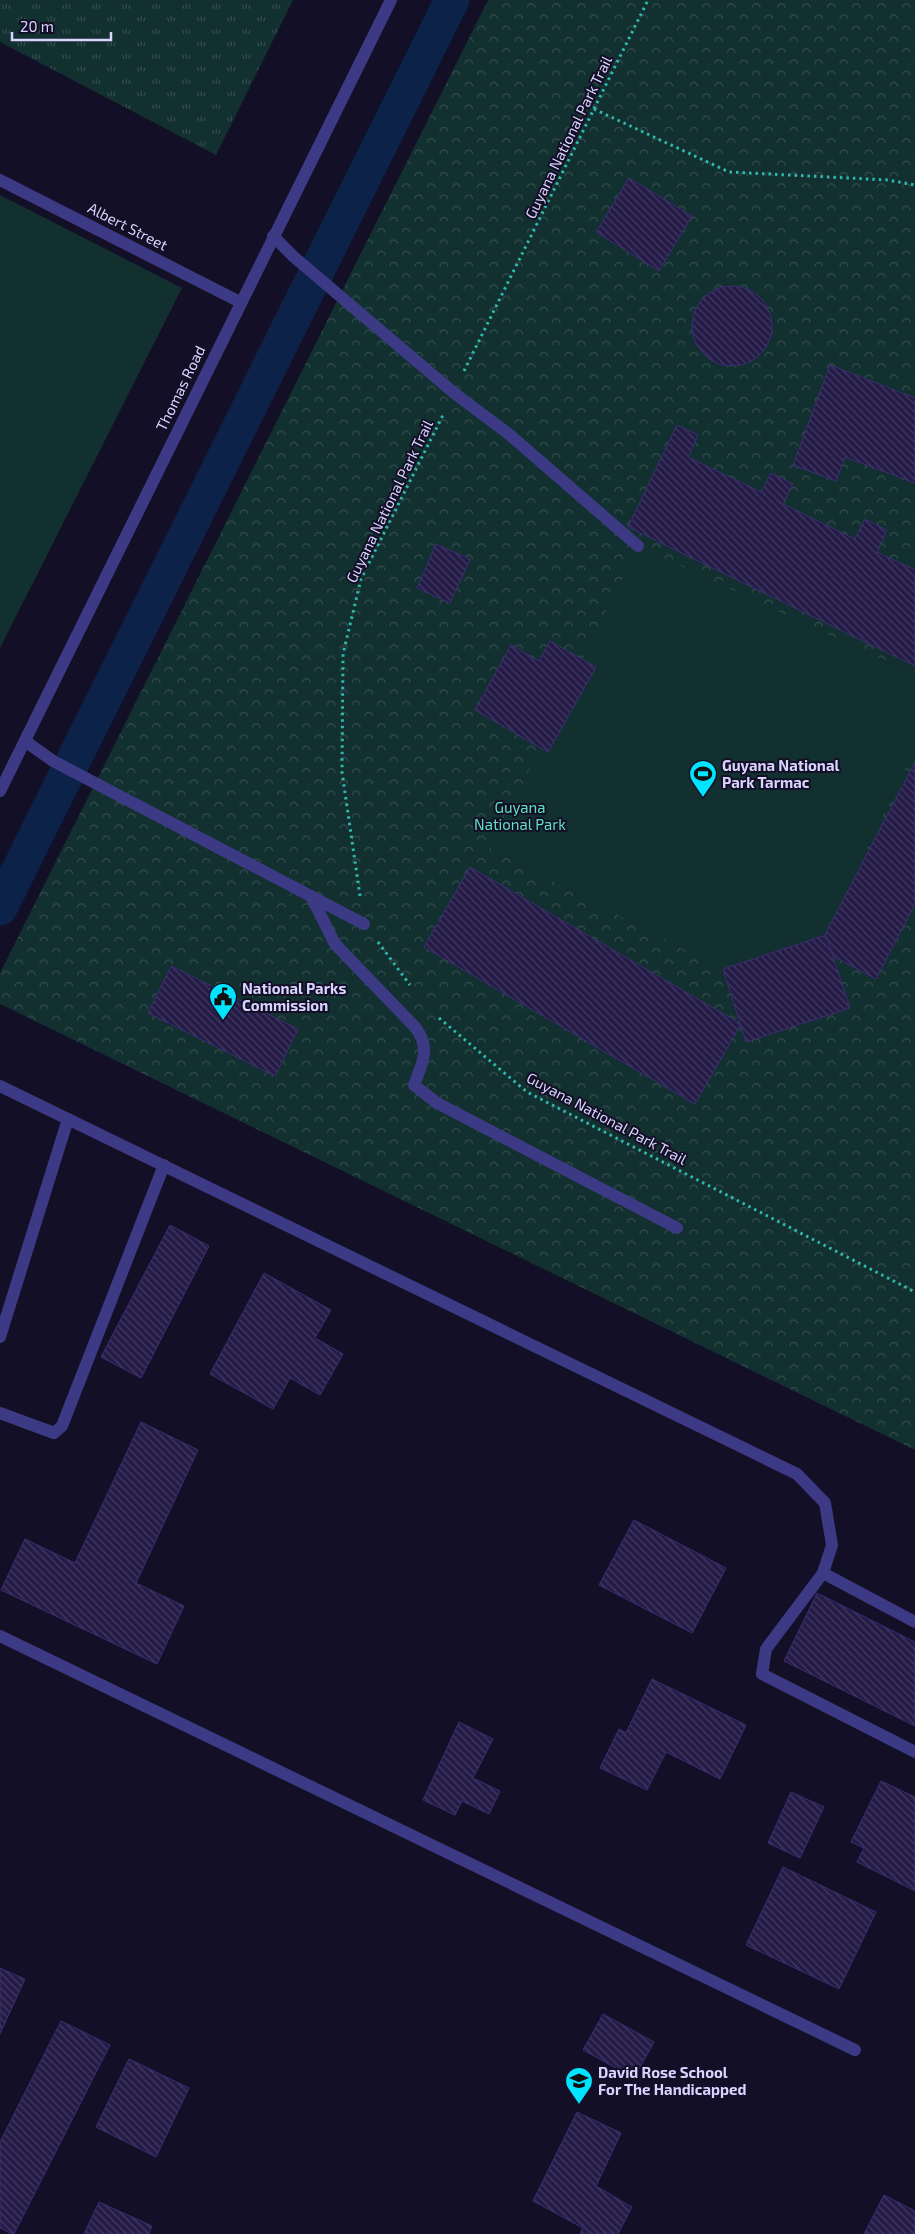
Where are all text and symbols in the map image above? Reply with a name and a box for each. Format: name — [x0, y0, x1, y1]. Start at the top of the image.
scale bar — [12, 10, 111, 42]
text: 20 m — [20, 17, 54, 35]
street label: Guyana National Park Trail — [521, 52, 616, 221]
street label: Albert Street — [85, 198, 171, 254]
street label: Thomas Road — [152, 342, 208, 434]
street label: Guyana National Park Trail — [342, 416, 437, 585]
place label: Guyana National Park Tarmac — [722, 756, 839, 791]
sports icon: Guyana National Park Tarmac — [688, 759, 718, 798]
park label: Guyana National Park — [474, 798, 566, 833]
place label: National Parks Commission — [242, 979, 346, 1014]
public building icon: National Parks Commission — [208, 982, 238, 1021]
street label: Guyana National Park Trail — [524, 1068, 691, 1168]
place label: David Rose School For The Handicapped — [598, 2063, 746, 2098]
school or university icon: David Rose School For The Handicapped — [564, 2066, 594, 2105]

